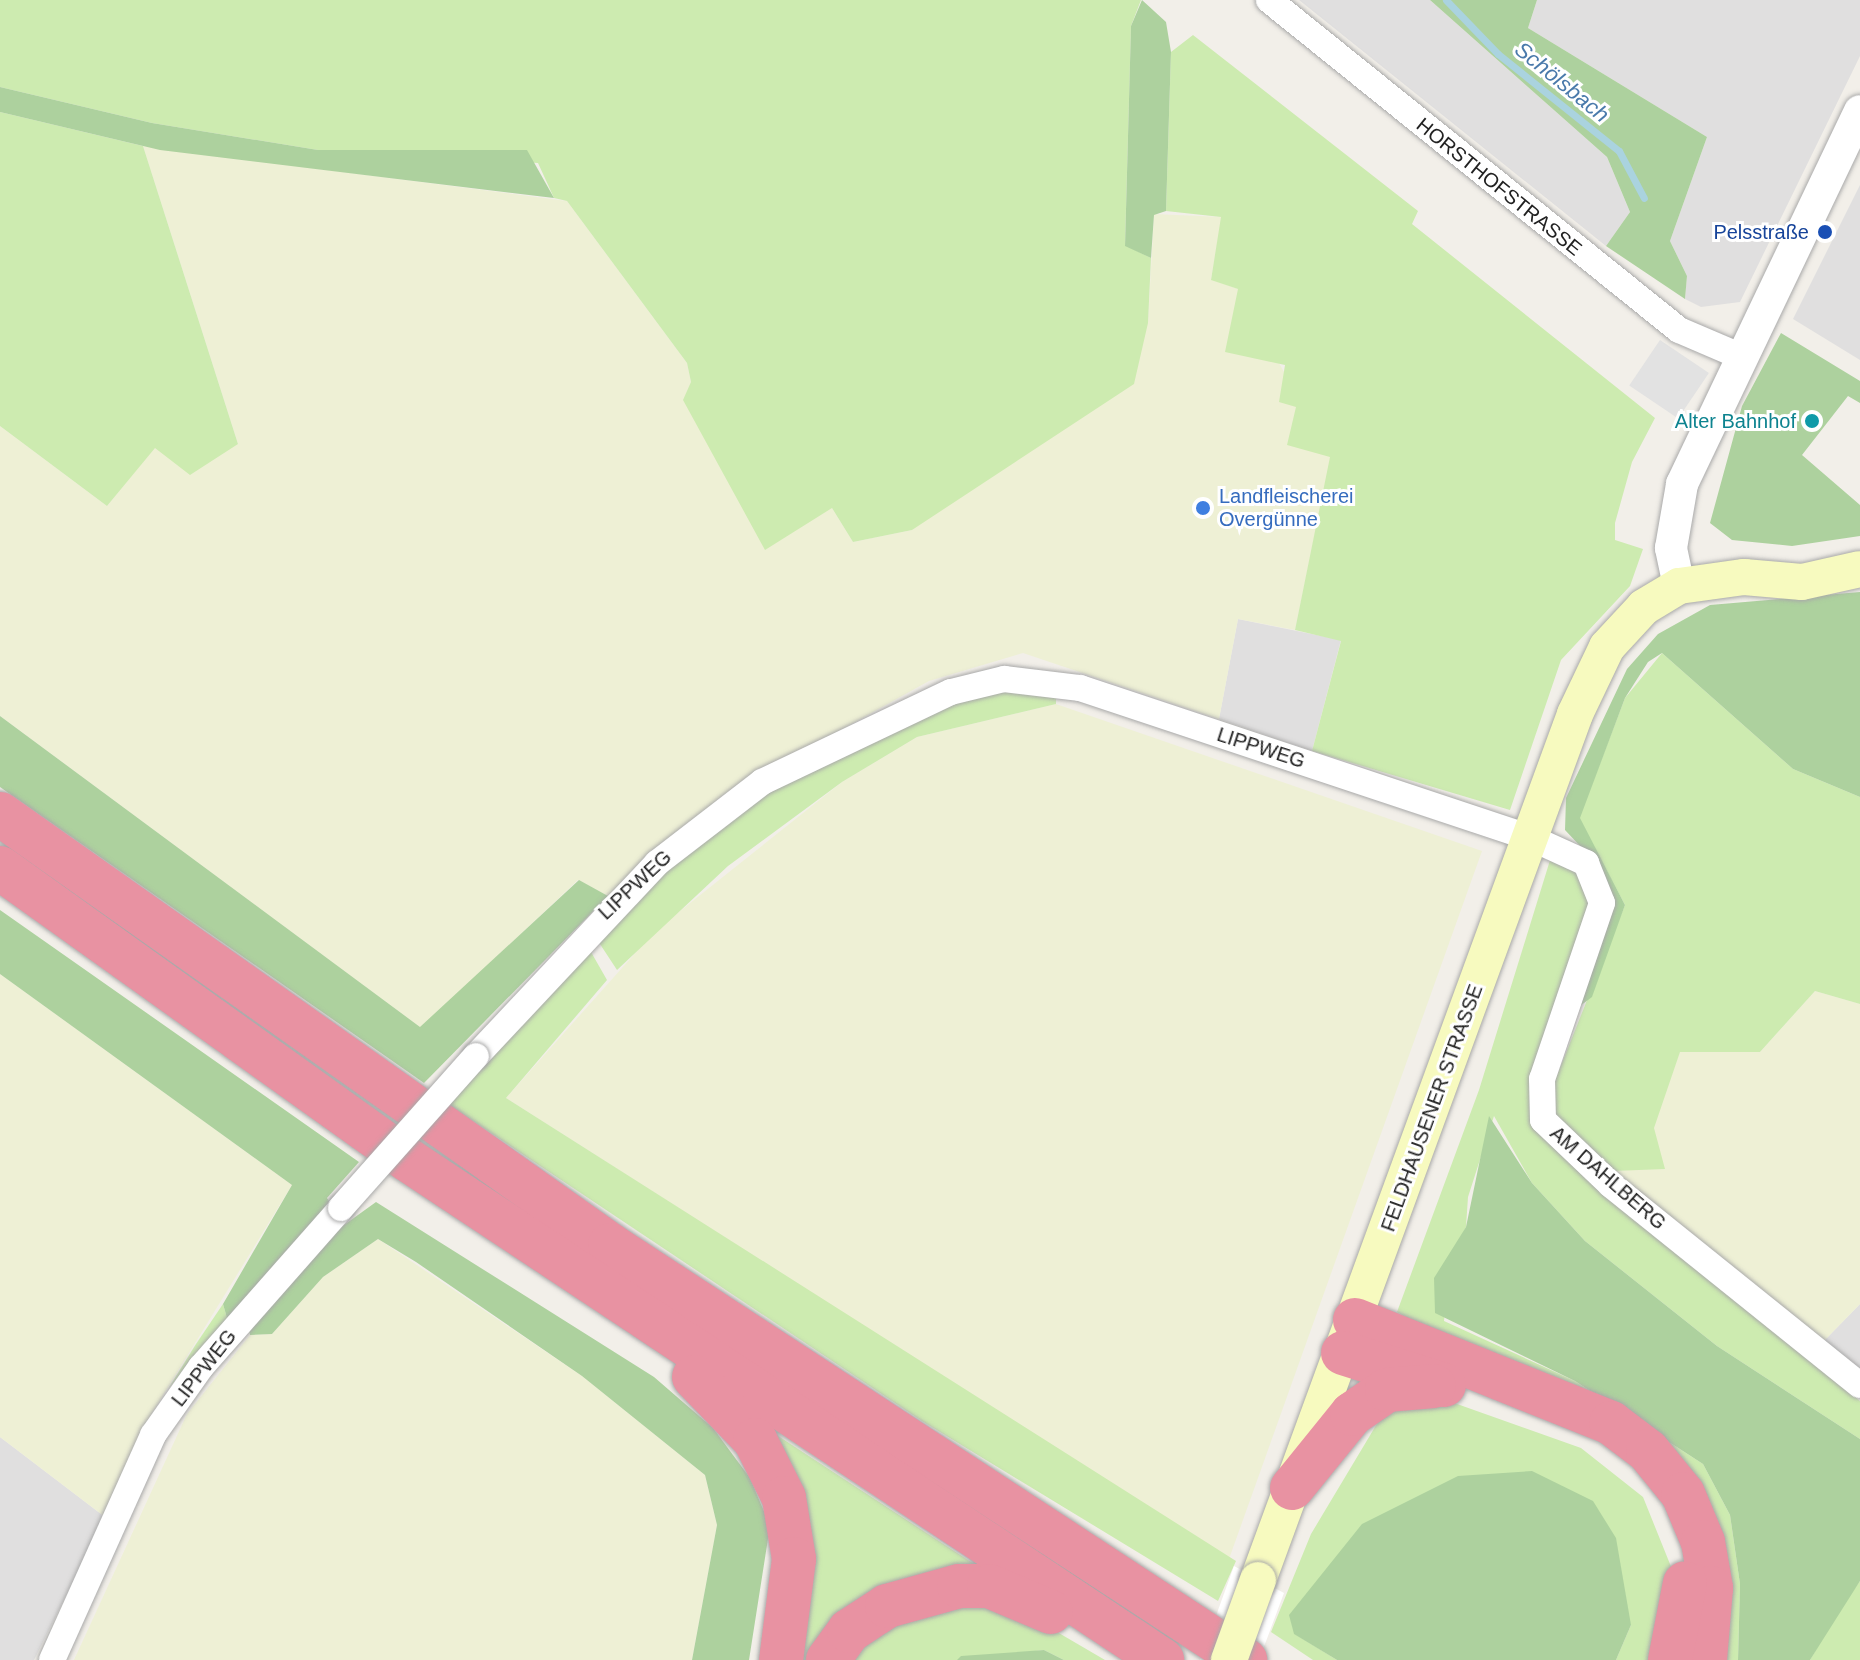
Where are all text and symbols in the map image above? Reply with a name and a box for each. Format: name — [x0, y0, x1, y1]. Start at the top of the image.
water label: Schölsbach — [1509, 36, 1615, 128]
street label: HORSTHOFSTRASSE — [1412, 113, 1586, 261]
place label: Pelsstraße — [1713, 220, 1809, 244]
marker: Pelsstraße — [1816, 223, 1834, 241]
place label: Alter Bahnhof — [1675, 409, 1796, 433]
marker: Alter Bahnhof — [1803, 412, 1821, 430]
place label: Landfleischerei Overgünne — [1219, 484, 1354, 531]
marker: Landfleischerei Overgünne — [1194, 499, 1212, 517]
street label: LIPPWEG — [1214, 723, 1308, 773]
street label: LIPPWEG — [593, 845, 677, 925]
street label: FELDHAUSENER STRASSE — [1376, 981, 1488, 1235]
street label: AM DAHLBERG — [1545, 1121, 1671, 1235]
street label: LIPPWEG — [166, 1325, 242, 1411]

